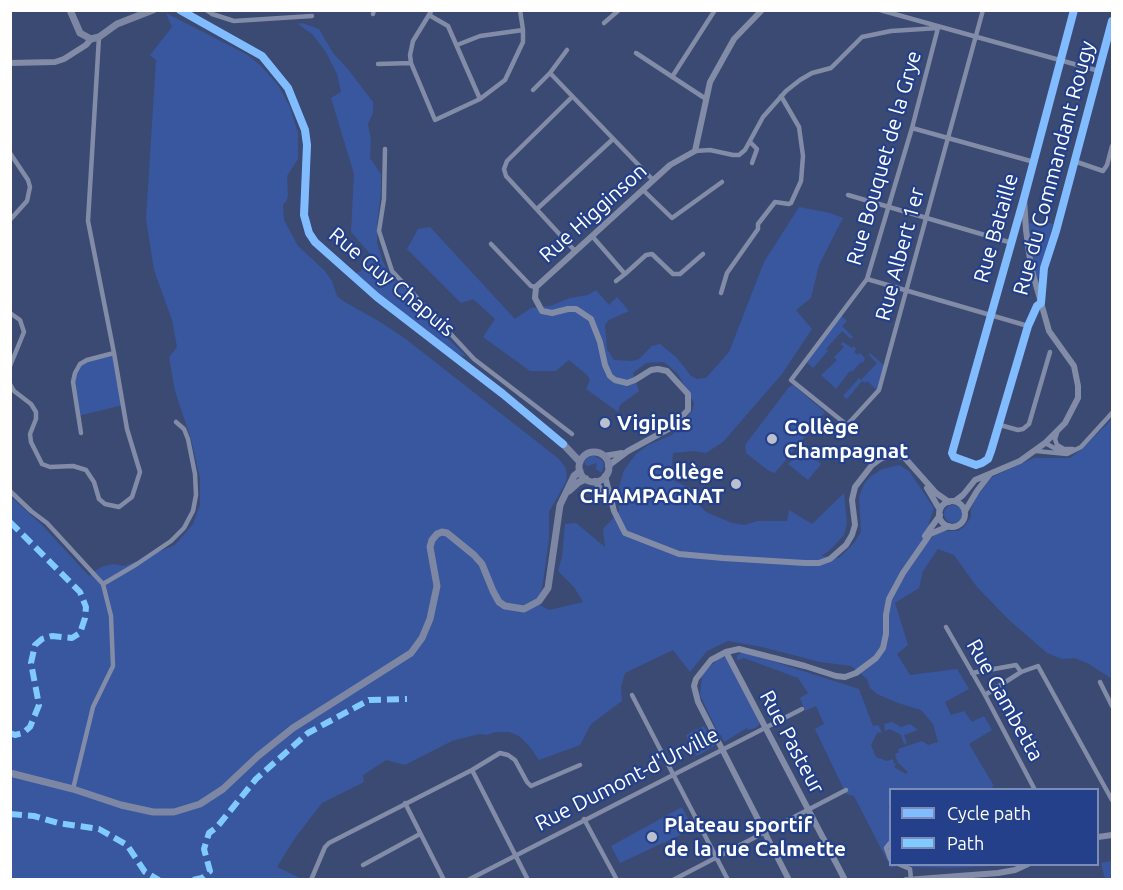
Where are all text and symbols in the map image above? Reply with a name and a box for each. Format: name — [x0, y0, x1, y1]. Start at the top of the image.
street label: Rue du Commandant Rougy — [1008, 38, 1100, 298]
street label: Rue Bouquet de la Grye — [841, 48, 927, 268]
street label: Rue Higginson — [534, 158, 652, 268]
street label: Rue Bataille — [968, 171, 1024, 285]
street label: Rue Albert 1er — [870, 185, 930, 323]
street label: Rue Guy Chapuis — [324, 222, 460, 342]
place label: Vigiplis — [617, 410, 691, 436]
place label: Collège Champagnat — [784, 414, 908, 464]
marker: Vigiplis — [598, 416, 612, 430]
marker: Collège Champagnat — [765, 432, 779, 446]
place label: Collège CHAMPAGNAT — [580, 459, 724, 509]
marker: Collège CHAMPAGNAT — [729, 477, 743, 491]
street label: Rue Gambetta — [961, 635, 1049, 765]
street label: Rue Pasteur — [754, 686, 830, 798]
street label: Rue Dumont-d'Urville — [531, 722, 723, 836]
legend — [889, 788, 1099, 866]
text: Cycle path — [947, 803, 1031, 823]
place label: Plateau sportif de la rue Calmette — [664, 812, 846, 862]
marker: Plateau sportif de la rue Calmette — [645, 830, 659, 844]
text: Path — [947, 833, 984, 853]

